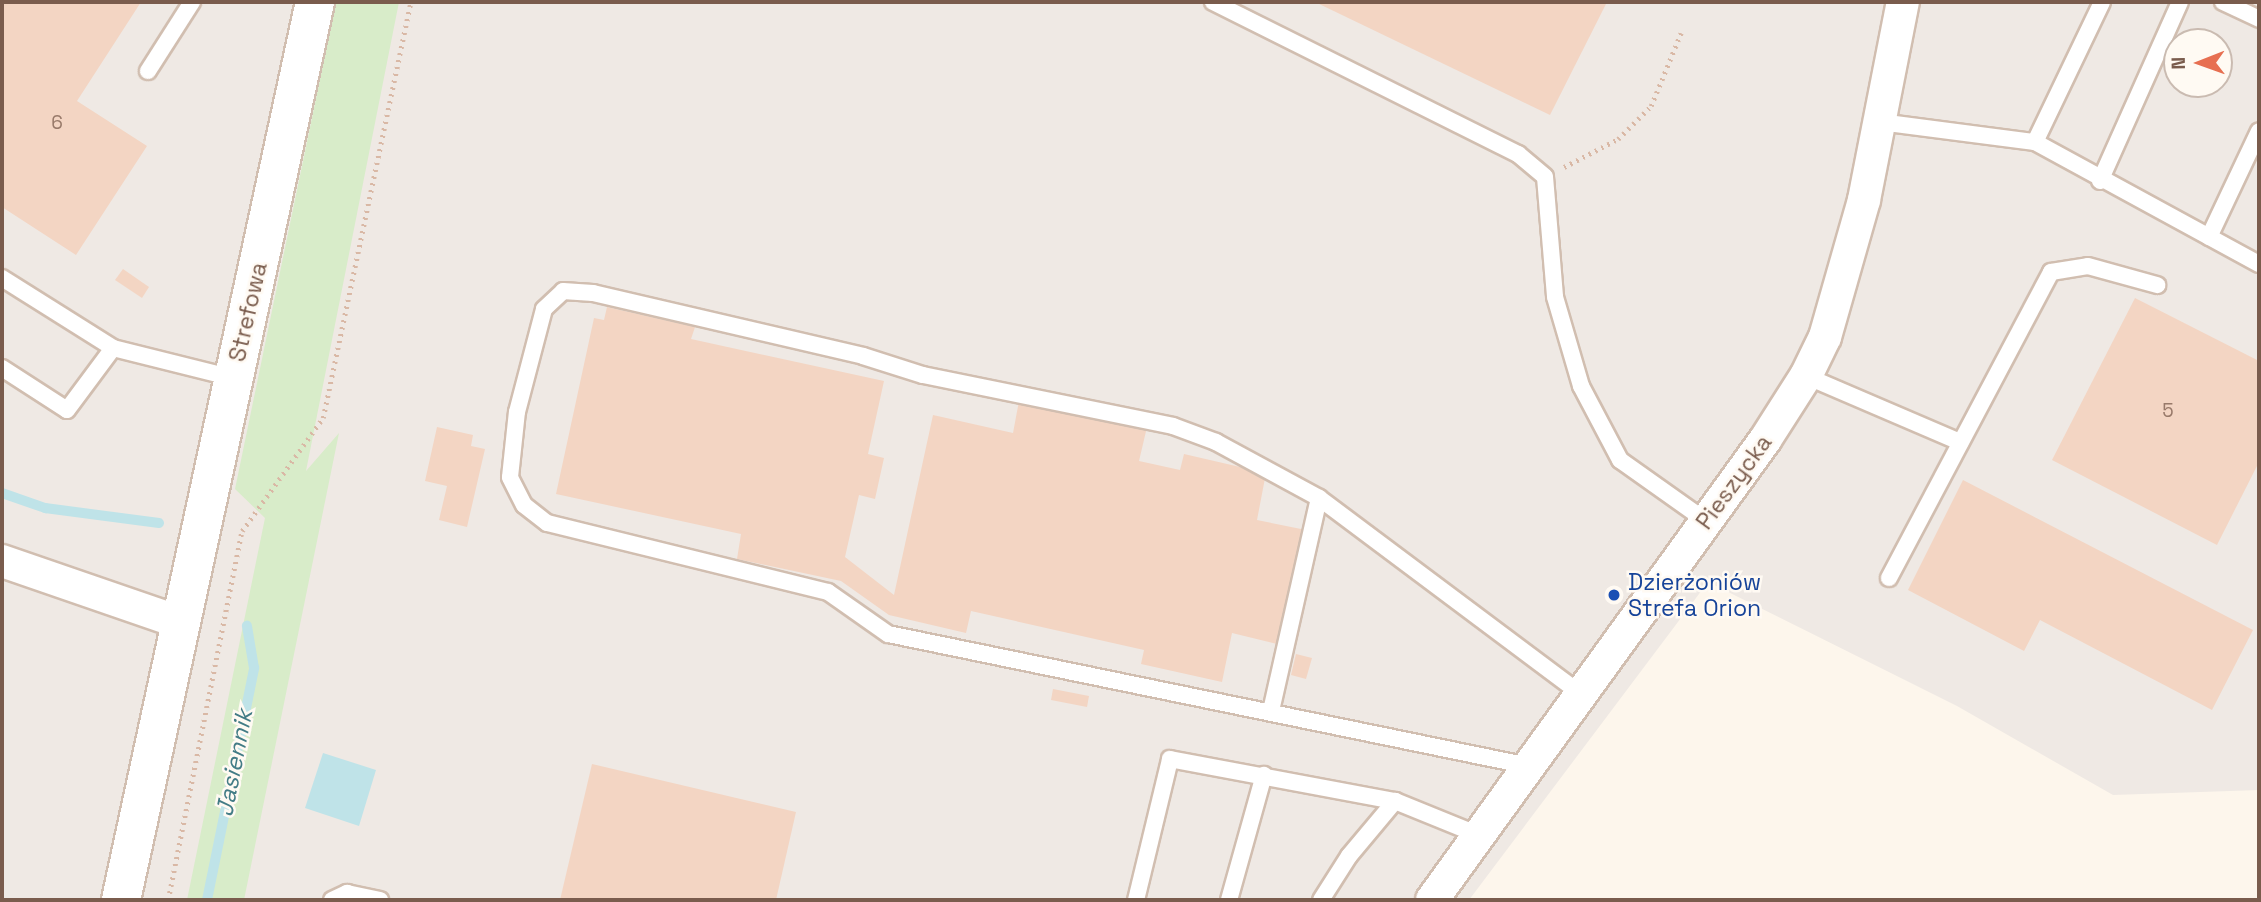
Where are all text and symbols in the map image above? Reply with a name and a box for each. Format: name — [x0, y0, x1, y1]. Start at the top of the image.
north arrow — [2163, 28, 2233, 98]
text: N — [2166, 57, 2191, 70]
house number: 6 — [51, 112, 63, 134]
street label: Strefowa — [223, 260, 273, 364]
house number: 5 — [2162, 400, 2174, 422]
street label: Pieszycka — [1690, 429, 1778, 535]
place label: Dzierżoniów Strefa Orion — [1628, 568, 1761, 622]
marker: Dzierżoniów Strefa Orion — [1606, 587, 1622, 603]
water label: Jasiennik — [210, 707, 258, 819]

